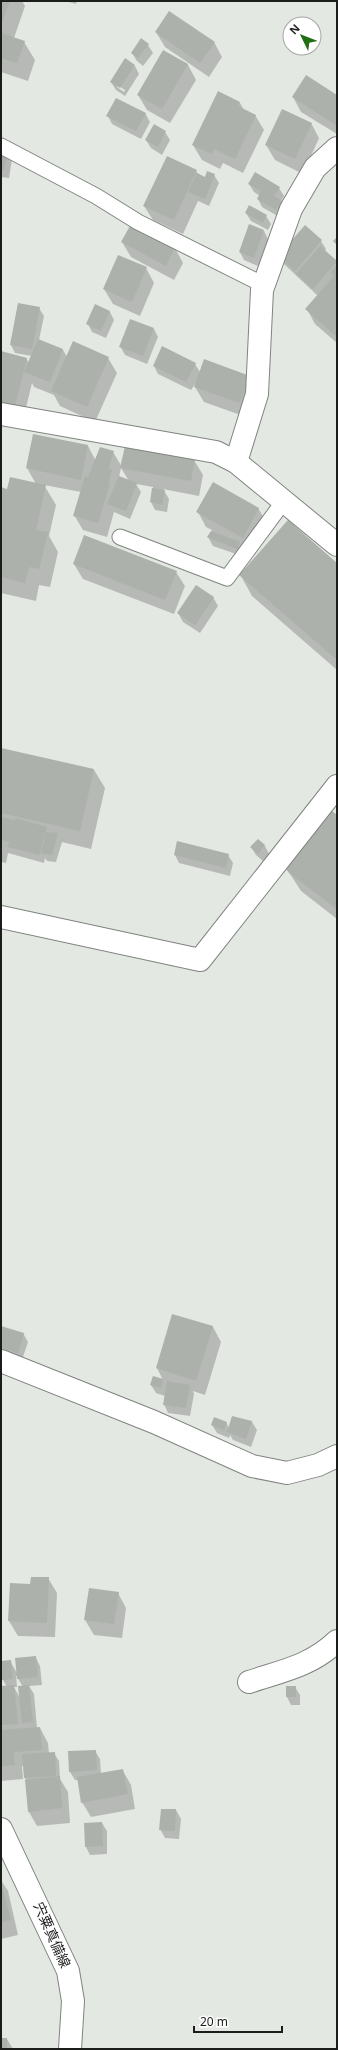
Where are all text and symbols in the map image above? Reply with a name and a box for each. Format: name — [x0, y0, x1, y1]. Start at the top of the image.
north arrow — [282, 16, 322, 56]
text: N — [286, 20, 303, 37]
street label: 宍粟真備線 — [30, 1899, 75, 1971]
scale bar — [194, 2008, 282, 2034]
text: 20 m — [200, 2013, 228, 2030]

